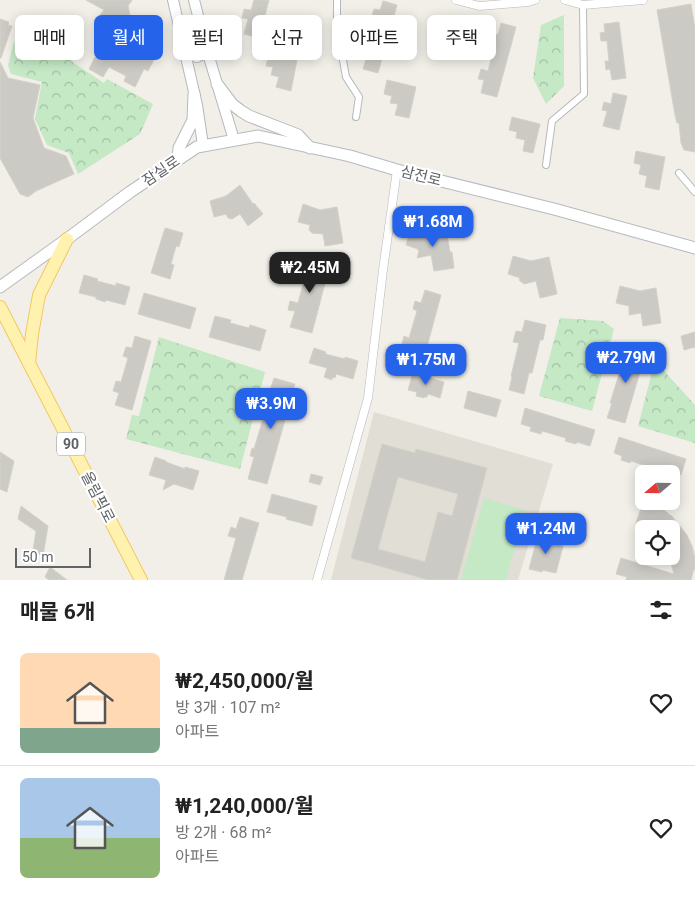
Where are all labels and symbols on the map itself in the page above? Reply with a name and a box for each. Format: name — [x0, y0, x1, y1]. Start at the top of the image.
street label: 잠실로 — [139, 152, 183, 190]
street label: 삼전로 — [399, 162, 443, 190]
pin: ₩1.68M — [392, 206, 474, 248]
pin: ₩2.45M — [269, 252, 351, 294]
pin: ₩2.79M — [585, 342, 667, 384]
pin: ₩1.75M — [385, 344, 467, 386]
pin: ₩3.9M — [236, 388, 306, 430]
road number: 90 — [57, 432, 85, 456]
north arrow — [635, 465, 680, 510]
street label: 올림픽로 — [77, 468, 119, 526]
pin: ₩1.24M — [505, 512, 587, 555]
scale bar — [15, 545, 91, 568]

